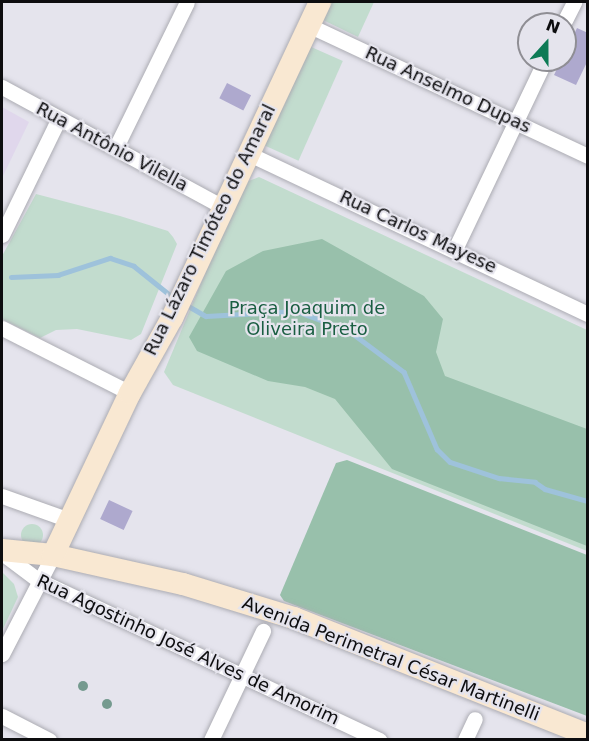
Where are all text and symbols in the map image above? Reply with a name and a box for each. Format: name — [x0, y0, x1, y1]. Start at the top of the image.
north arrow — [517, 12, 577, 72]
text: N — [543, 15, 563, 38]
street label: Rua Anselmo Dupas — [362, 42, 534, 138]
street label: Rua Antônio Vilella — [32, 98, 192, 196]
street label: Rua Lázaro Timóteo do Amaral — [140, 101, 280, 359]
street label: Rua Carlos Mayese — [336, 186, 500, 278]
park label: Praça Joaquim de Oliveira Preto — [229, 298, 385, 340]
street label: Rua Agostinho José Alves de Amorim — [33, 570, 343, 730]
street label: Avenida Perimetral César Martinelli — [239, 592, 543, 726]

